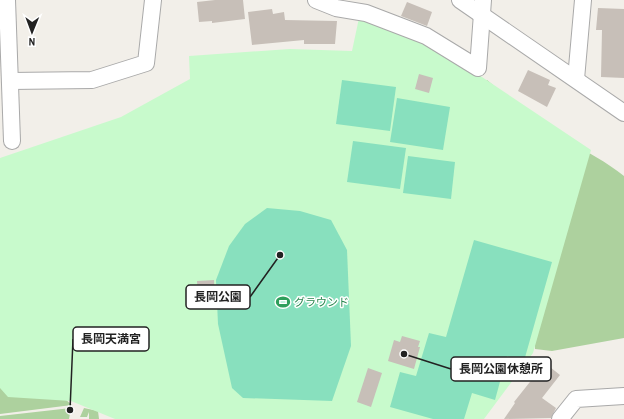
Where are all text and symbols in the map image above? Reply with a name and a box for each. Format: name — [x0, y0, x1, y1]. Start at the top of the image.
north arrow — [12, 12, 52, 52]
text: N — [28, 35, 35, 49]
callout: 長岡公園 — [186, 285, 250, 309]
text: 長岡公園 — [194, 289, 242, 305]
sports icon: グラウンド — [275, 294, 291, 310]
place label: グラウンド — [294, 295, 349, 309]
callout: 長岡天満宮 — [73, 327, 149, 351]
text: 長岡天満宮 — [81, 331, 141, 347]
callout: 長岡公園休憩所 — [451, 357, 551, 381]
text: 長岡公園休憩所 — [459, 361, 543, 377]

